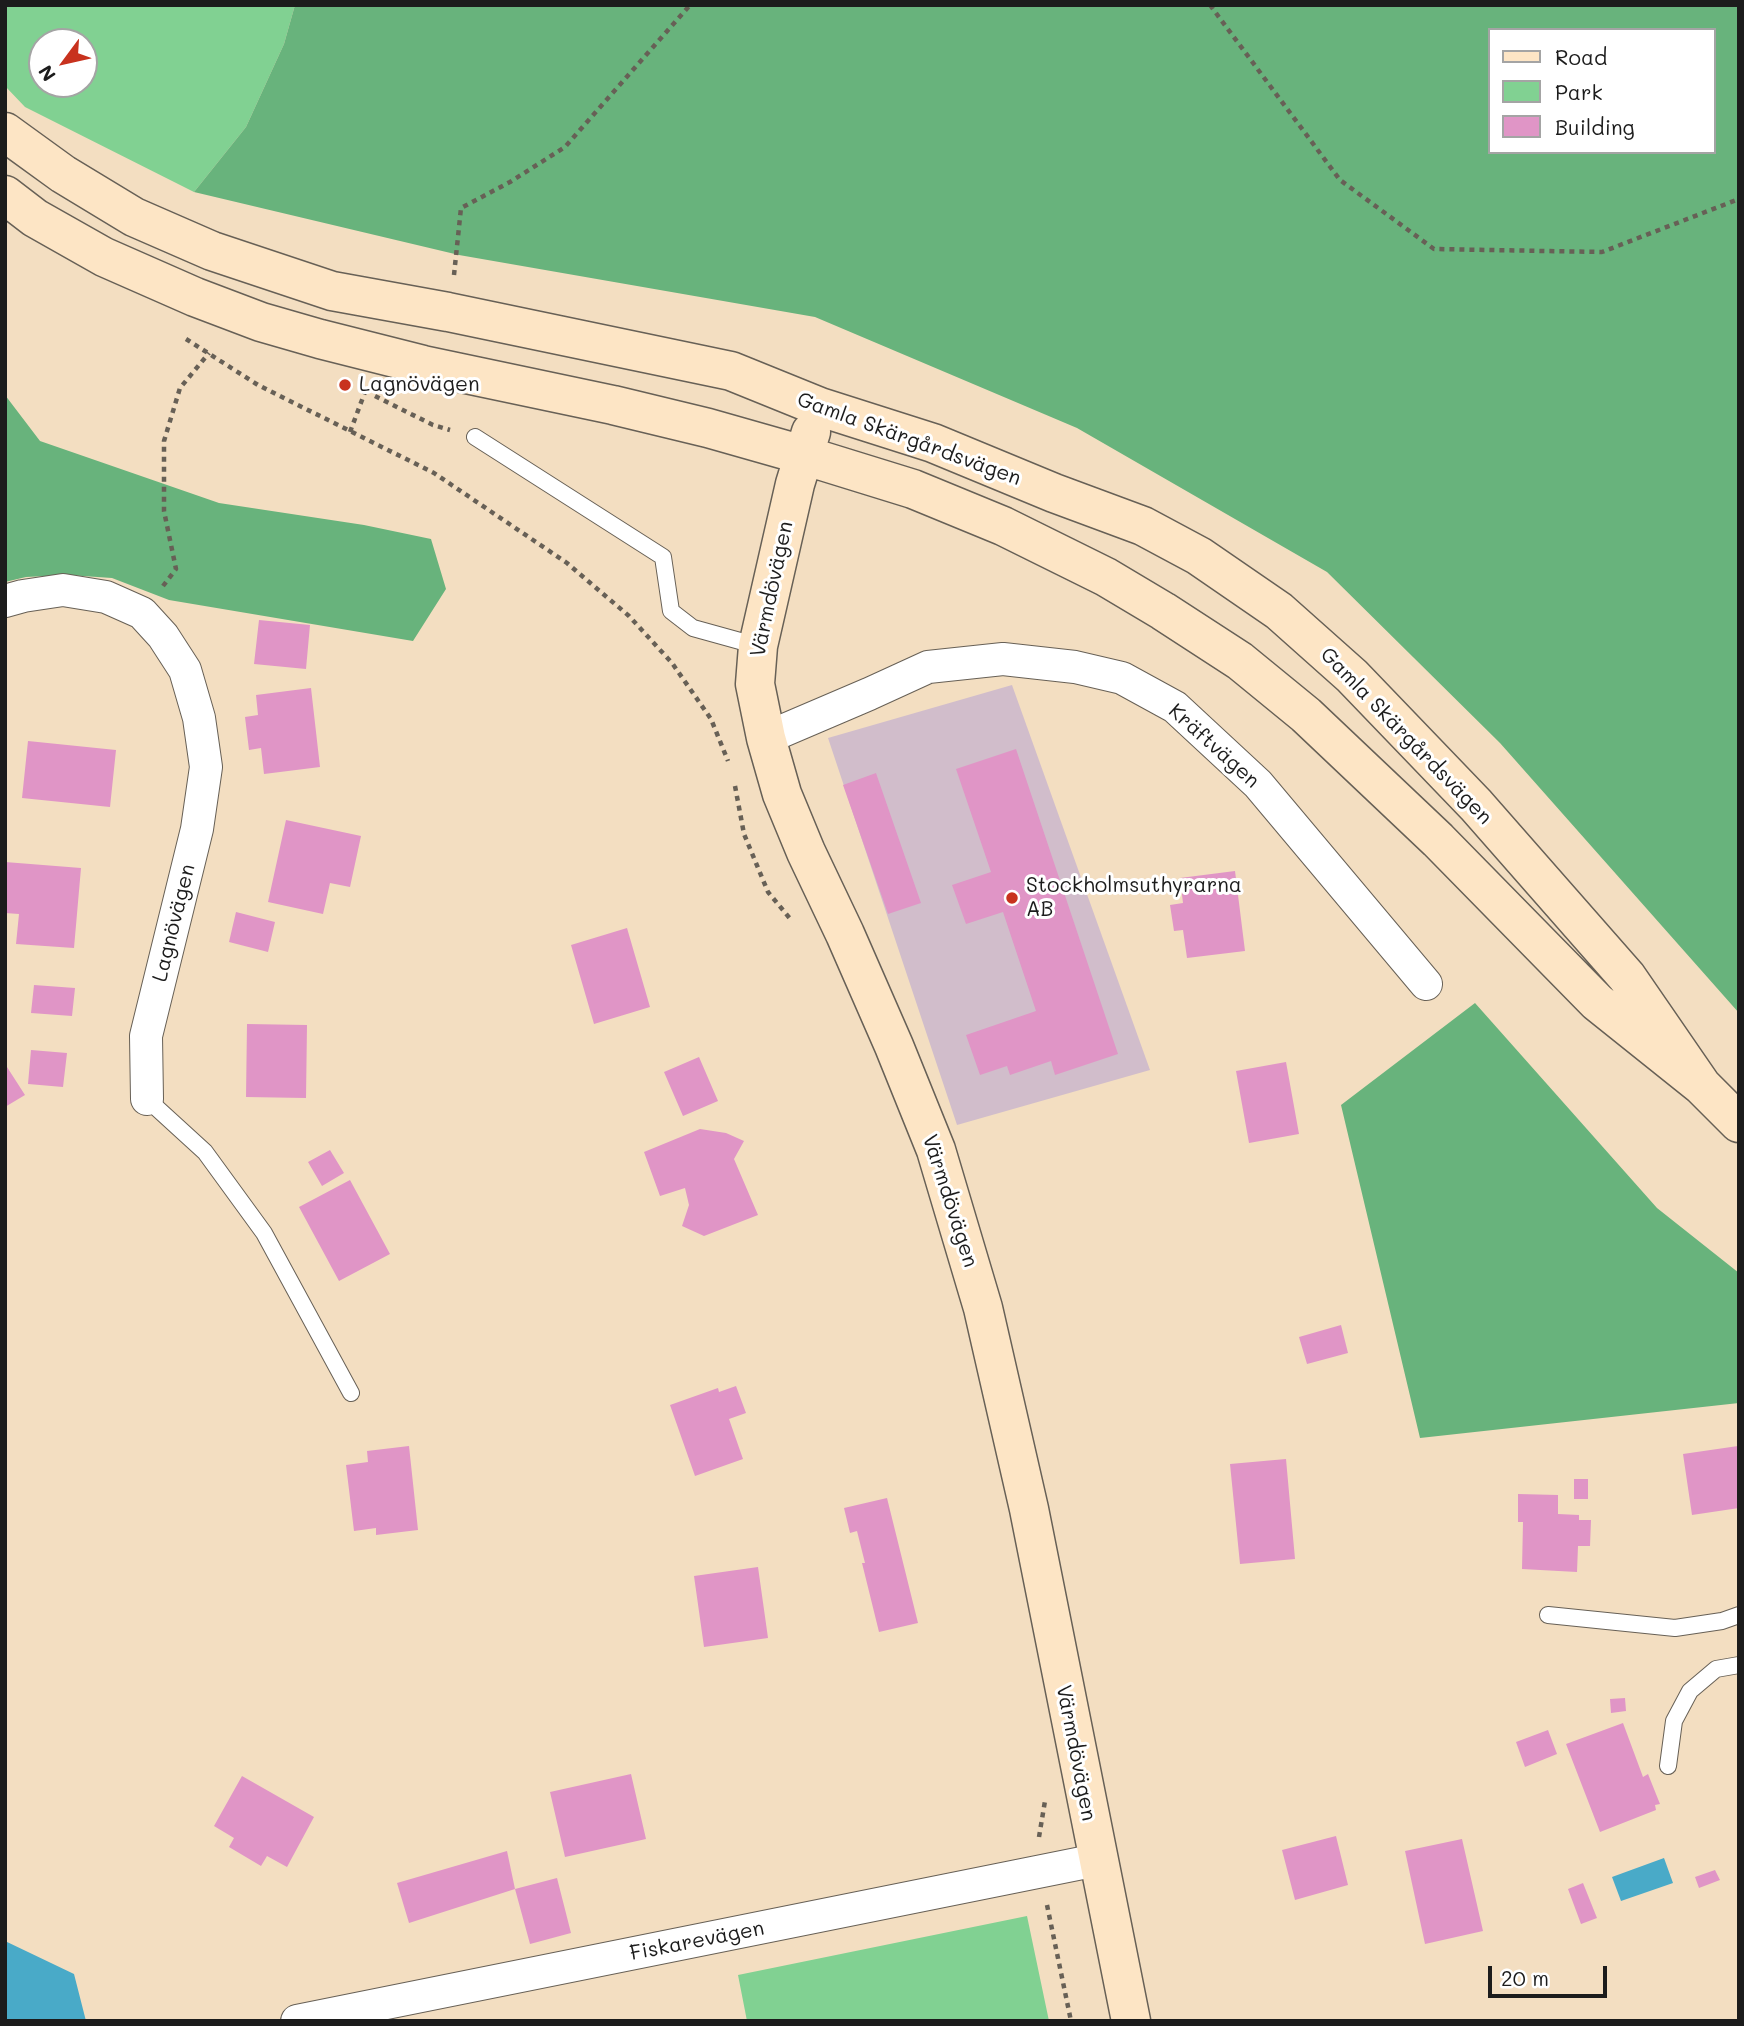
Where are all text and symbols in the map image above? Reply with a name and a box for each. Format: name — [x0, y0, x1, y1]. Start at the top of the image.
north arrow — [28, 28, 98, 98]
legend — [1488, 28, 1716, 154]
text: Road — [1555, 43, 1607, 70]
text: N — [32, 61, 61, 86]
text: Park — [1555, 78, 1603, 105]
text: Building — [1555, 113, 1635, 140]
place label: Lagnövägen — [359, 372, 480, 398]
marker: Lagnövägen — [337, 377, 353, 393]
street label: Gamla Skärgårdsvägen — [794, 387, 1024, 491]
street label: Värmdövägen — [745, 519, 799, 659]
street label: Gamla Skärgårdsvägen — [1315, 642, 1497, 830]
street label: Kräftvägen — [1163, 699, 1265, 793]
street label: Lagnövägen — [147, 861, 201, 985]
place label: Stockholmsuthyrarna AB — [1026, 873, 1242, 923]
marker: Stockholmsuthyrarna AB — [1004, 890, 1020, 906]
street label: Värmdövägen — [917, 1131, 983, 1271]
street label: Värmdövägen — [1050, 1683, 1102, 1823]
street label: Fiskarevägen — [628, 1916, 766, 1966]
scale bar — [1492, 1952, 1611, 1996]
text: 20 m — [1501, 1964, 1549, 1991]

